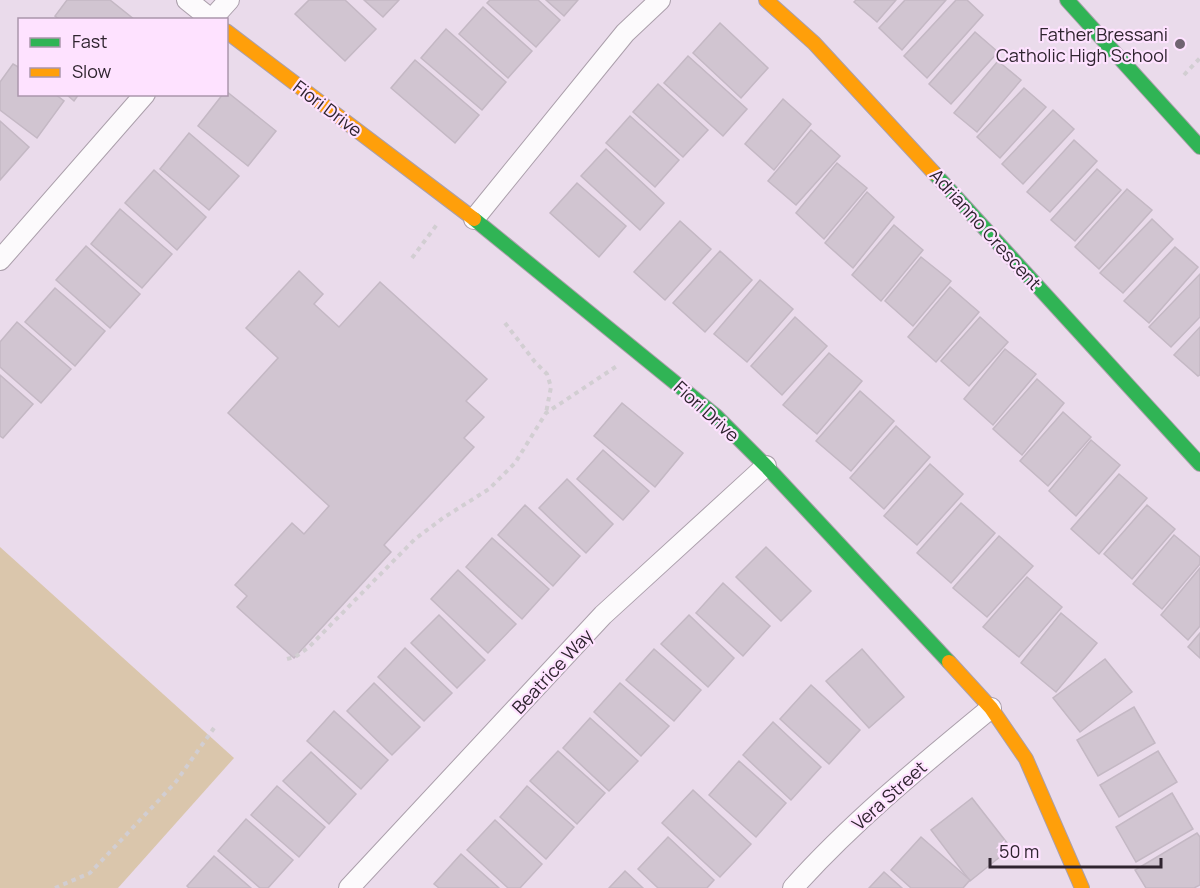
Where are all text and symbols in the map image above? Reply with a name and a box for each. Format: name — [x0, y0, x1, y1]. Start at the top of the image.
legend — [18, 18, 228, 96]
place label: Father Bressani Catholic High School — [996, 22, 1168, 67]
text: Fast — [72, 29, 107, 53]
marker: Father Bressani Catholic High School — [1173, 37, 1187, 51]
text: Slow — [72, 59, 112, 83]
street label: Fiori Drive — [289, 74, 367, 142]
street label: Adrianno Crescent — [925, 163, 1047, 295]
street label: Fiori Drive — [669, 375, 745, 447]
street label: Beatrice Way — [506, 623, 598, 719]
street label: Vera Street — [846, 755, 932, 835]
scale bar — [990, 831, 1161, 869]
text: 50 m — [999, 839, 1039, 863]

